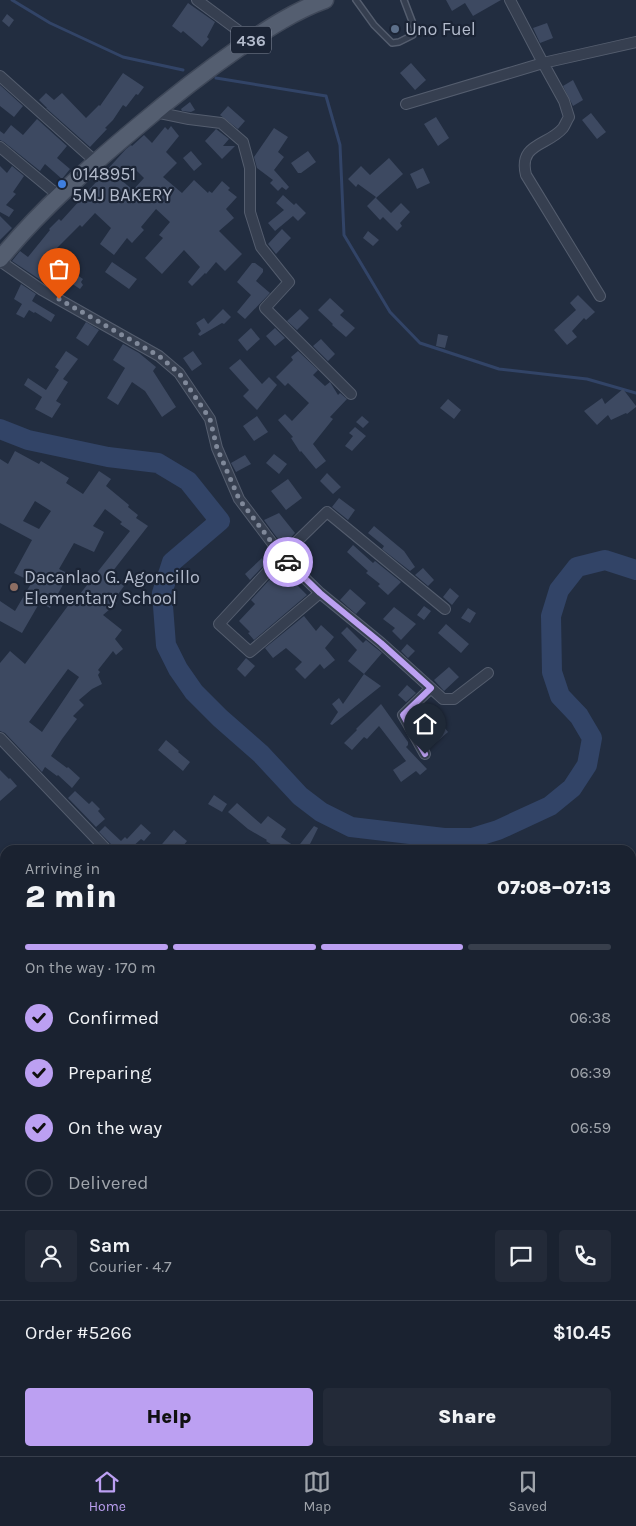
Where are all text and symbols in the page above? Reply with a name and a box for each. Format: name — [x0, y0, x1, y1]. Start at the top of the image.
place label: Uno Fuel — [405, 18, 476, 40]
marker: Uno Fuel — [389, 23, 401, 35]
road number: 436 — [231, 26, 271, 54]
place label: 0148951 5MJ BAKERY — [72, 163, 173, 206]
marker: 0148951 5MJ BAKERY — [56, 178, 68, 190]
pin — [38, 248, 80, 299]
icon: bag — [45, 255, 73, 283]
courier — [263, 537, 313, 587]
icon: car — [274, 548, 302, 576]
place label: Dacanlao G. Agoncillo Elementary School — [24, 566, 200, 609]
marker: Dacanlao G. Agoncillo Elementary School — [8, 581, 20, 593]
pin — [404, 703, 446, 754]
icon: home — [411, 710, 439, 738]
text: Arriving in — [25, 859, 100, 878]
text: 07:08–07:13 — [497, 877, 611, 899]
text: 2 min — [25, 878, 117, 915]
text: On the way · 170 m — [25, 958, 156, 977]
icon: check — [25, 1004, 53, 1032]
text: Confirmed — [68, 1007, 159, 1029]
text: 06:38 — [569, 1008, 611, 1027]
icon: check — [25, 1059, 53, 1087]
text: Preparing — [68, 1062, 151, 1084]
text: 06:39 — [570, 1063, 611, 1082]
icon: check — [25, 1114, 53, 1142]
text: On the way — [68, 1117, 162, 1139]
text: 06:59 — [570, 1118, 611, 1137]
text: Delivered — [68, 1172, 148, 1194]
button: person — [25, 1230, 77, 1282]
button: chat — [495, 1230, 547, 1282]
button: phone — [559, 1230, 611, 1282]
text: Sam — [89, 1235, 130, 1257]
text: Courier · 4.7 — [89, 1257, 172, 1276]
text: Order #5266 — [25, 1322, 132, 1344]
text: $10.45 — [553, 1322, 611, 1344]
button: Help — [25, 1388, 313, 1446]
button: Share — [323, 1388, 611, 1446]
tab: Home — [89, 1468, 126, 1515]
tab: Map — [303, 1468, 331, 1515]
tab: Saved — [509, 1468, 547, 1515]

